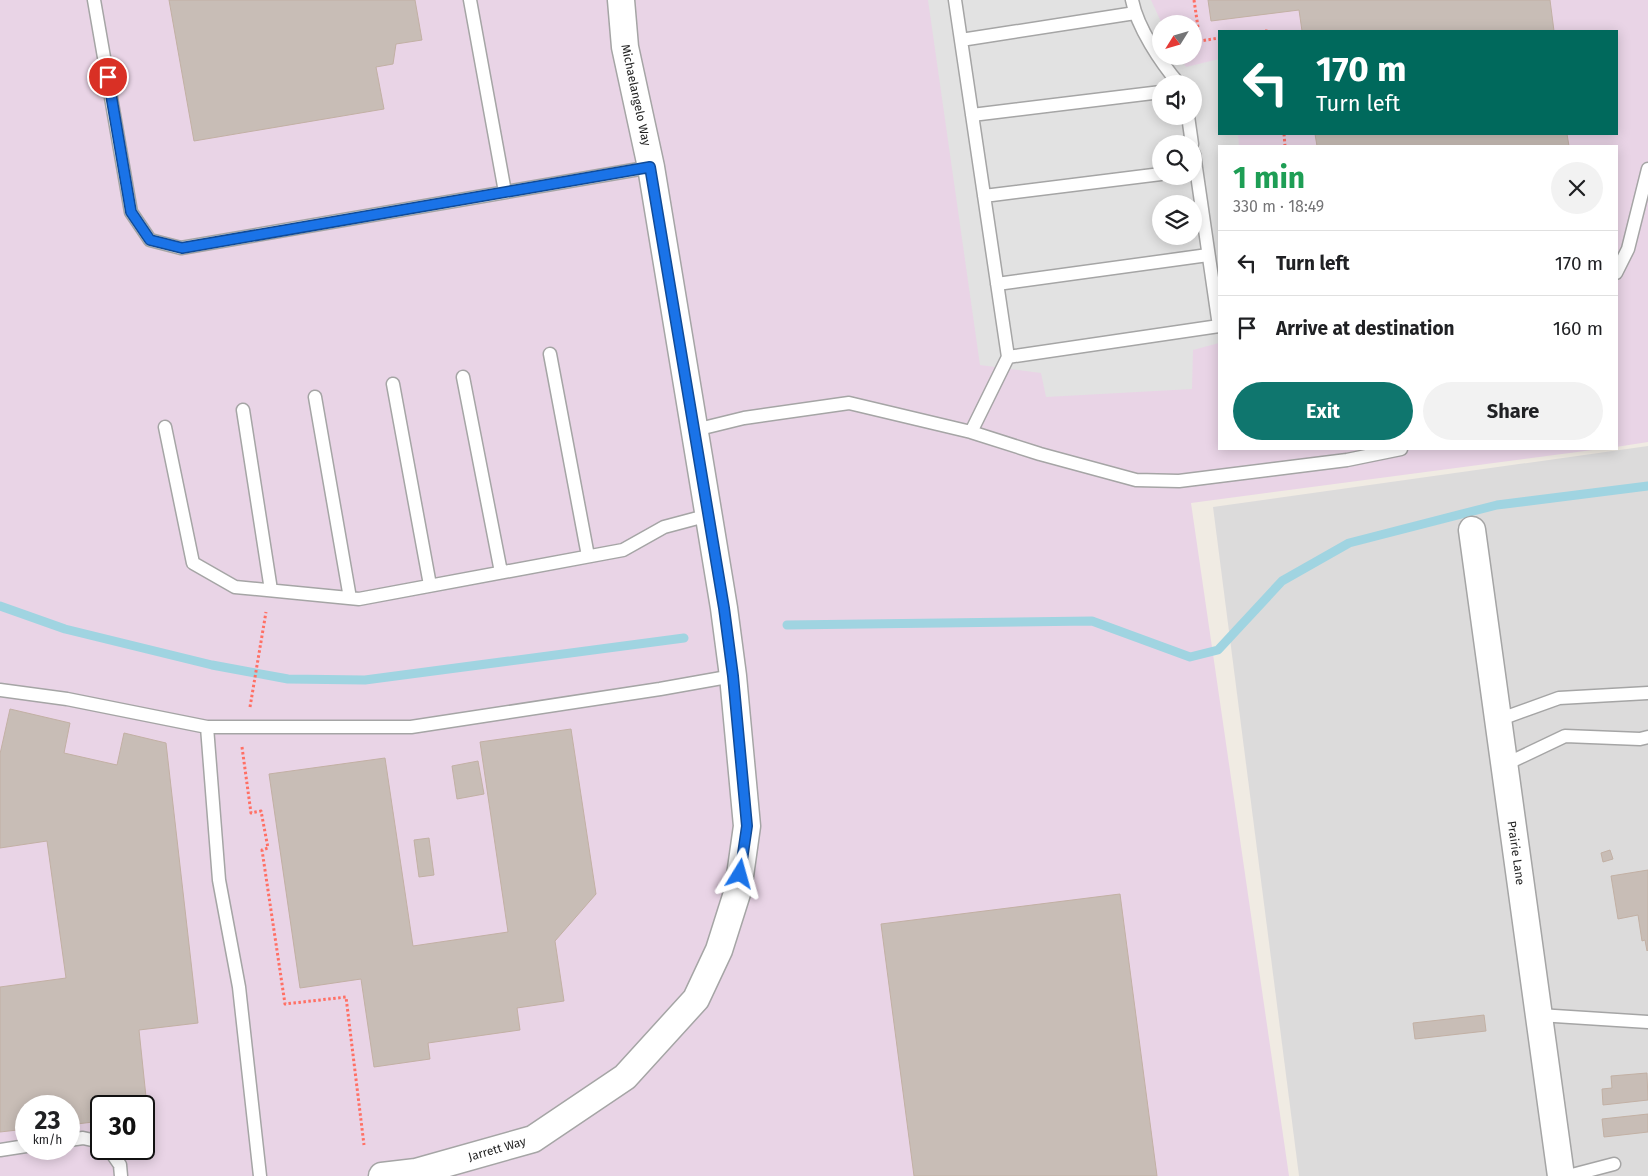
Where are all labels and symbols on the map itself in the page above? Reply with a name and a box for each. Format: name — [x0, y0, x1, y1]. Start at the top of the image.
north arrow — [1152, 15, 1202, 65]
street label: Michaelangelo Way — [618, 43, 654, 147]
pin — [87, 56, 129, 98]
street label: Prairie Lane — [1505, 820, 1527, 886]
position arrow — [713, 847, 765, 899]
speed limit sign: 30 — [90, 1095, 155, 1160]
street label: Jarrett Way — [467, 1134, 528, 1164]

